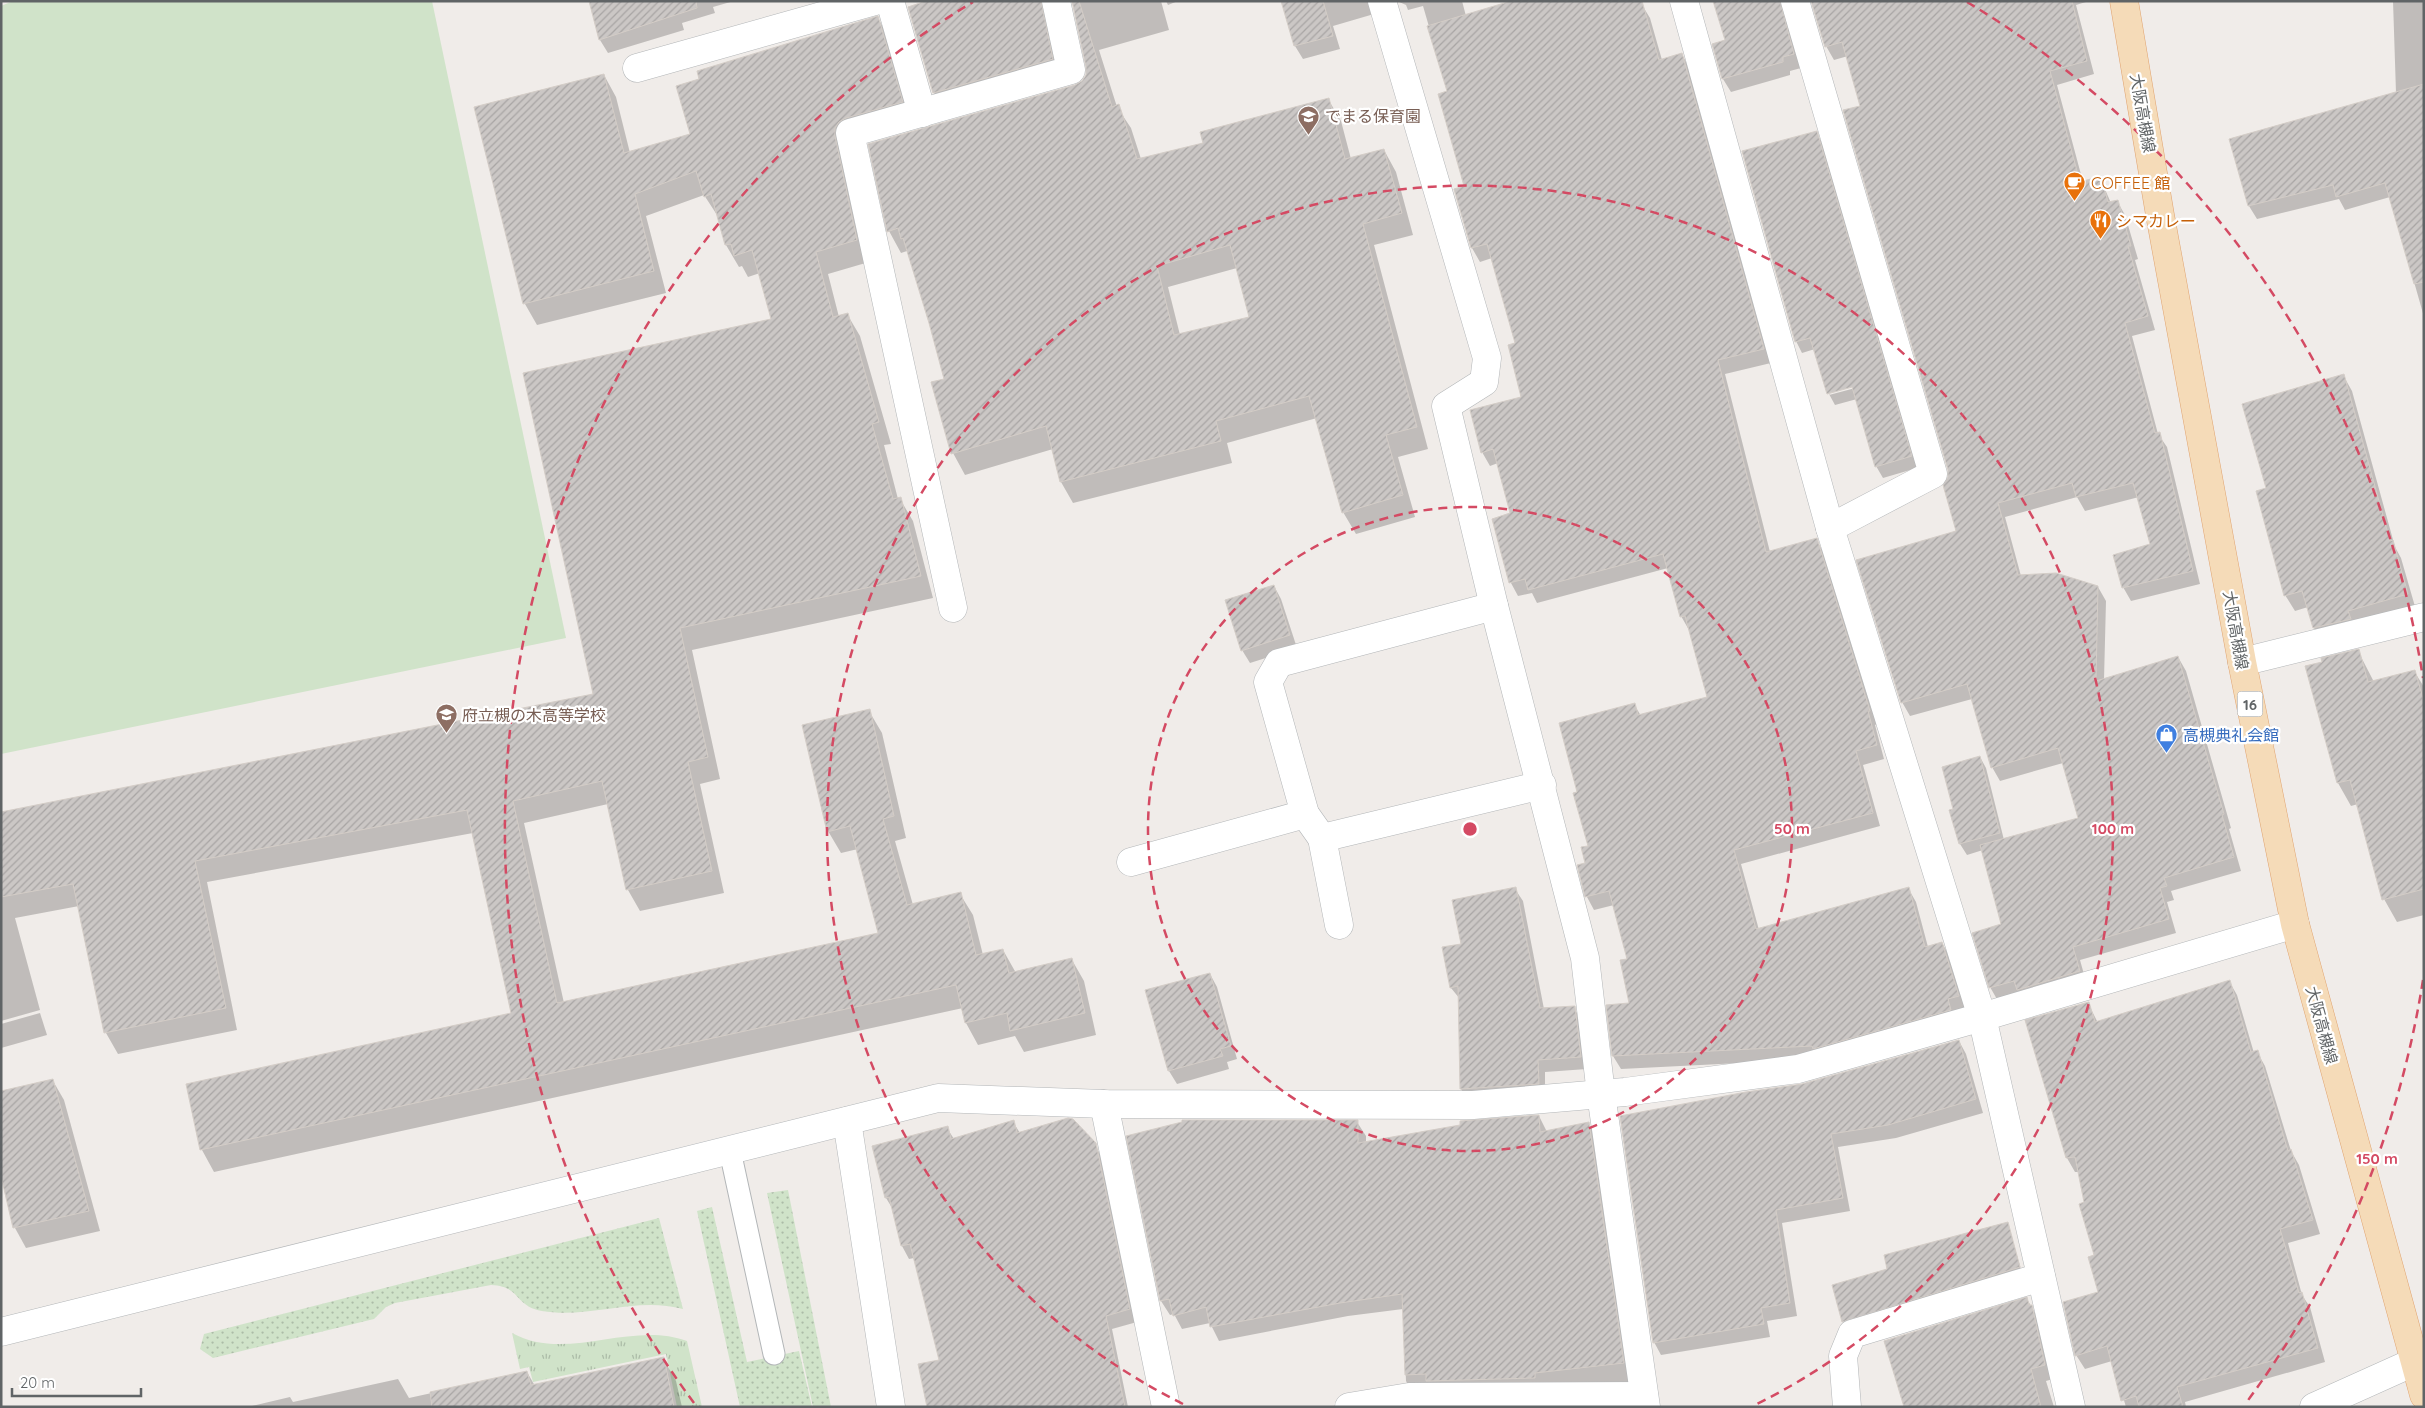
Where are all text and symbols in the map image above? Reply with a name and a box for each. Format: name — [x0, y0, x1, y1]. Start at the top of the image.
street label: 大阪高槻線 — [2126, 72, 2160, 154]
school or university icon: でまる保育園 — [1297, 104, 1321, 135]
place label: でまる保育園 — [1325, 106, 1421, 126]
cafe icon: COFFEE 館 — [2063, 171, 2087, 202]
place label: COFFEE 館 — [2091, 173, 2170, 193]
restaurant icon: シマカレー — [2088, 209, 2112, 240]
place label: シマカレー — [2116, 211, 2196, 231]
street label: 大阪高槻線 — [2219, 589, 2253, 671]
road number: 16 — [2238, 692, 2262, 716]
school or university icon: 府立槻の木高等学校 — [434, 703, 458, 734]
place label: 府立槻の木高等学校 — [462, 705, 606, 725]
shop icon: 高槻典礼会館 — [2155, 723, 2179, 754]
place label: 高槻典礼会館 — [2183, 725, 2279, 745]
text: 50 m — [1774, 819, 1810, 838]
text: 100 m — [2092, 819, 2134, 838]
centre of rings — [1461, 820, 1479, 838]
street label: 大阪高槻線 — [2302, 984, 2342, 1066]
text: 150 m — [2356, 1149, 2398, 1168]
scale bar — [12, 1366, 141, 1398]
text: 20 m — [20, 1373, 55, 1392]

